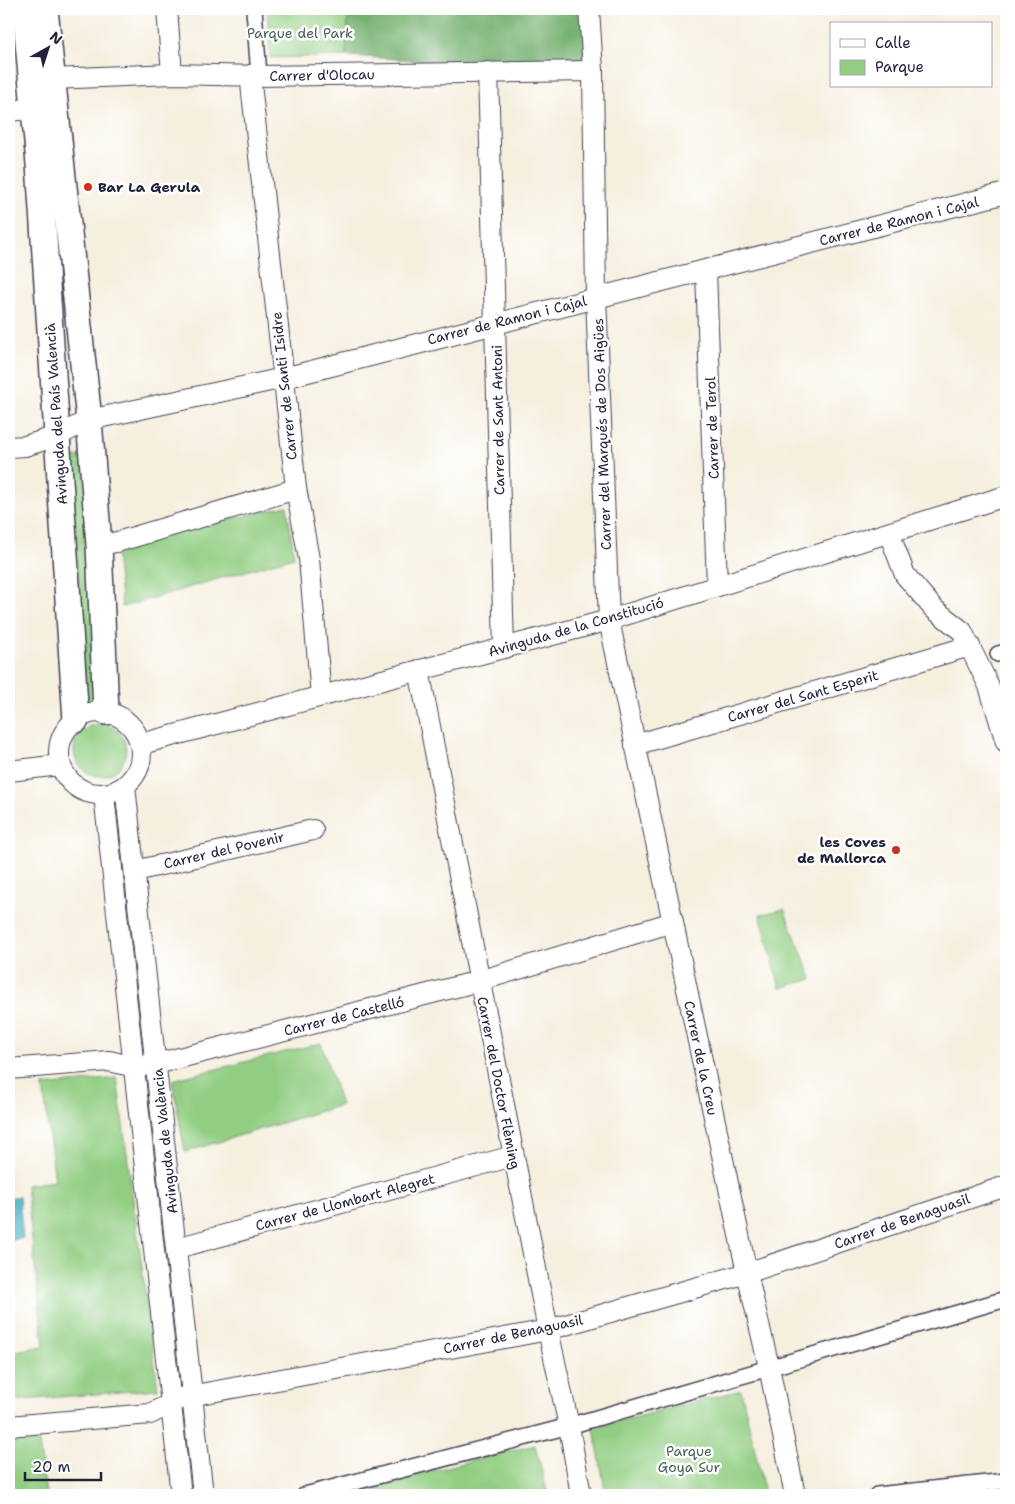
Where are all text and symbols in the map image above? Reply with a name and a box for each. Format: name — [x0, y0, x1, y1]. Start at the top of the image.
north arrow — [22, 22, 72, 72]
legend — [830, 22, 992, 88]
park label: Parque del Park — [247, 24, 353, 42]
text: N — [46, 27, 66, 48]
text: Calle — [875, 33, 911, 53]
text: Parque — [875, 57, 924, 77]
street label: Carrer d'Olocau — [269, 65, 375, 85]
place label: Bar La Gerula — [98, 178, 201, 196]
marker: Bar La Gerula — [82, 181, 94, 193]
street label: Carrer de Ramon i Cajal — [817, 192, 981, 250]
street label: Carrer de Ramon i Cajal — [425, 291, 589, 349]
street label: Carrer de Santi Isidre — [267, 311, 301, 461]
street label: Carrer del Marqués de Dos Aigües — [589, 318, 615, 550]
street label: Avinguda del País Valencià — [41, 322, 71, 505]
street label: Carrer de Sant Antoni — [488, 345, 508, 495]
street label: Carrer de Terol — [701, 376, 723, 480]
street label: Avinguda de la Constitució — [486, 593, 666, 661]
street label: Carrer del Sant Esperit — [726, 666, 880, 726]
street label: Carrer del Povenir — [162, 827, 286, 873]
place label: les Coves de Mallorca — [797, 833, 886, 867]
marker: les Coves de Mallorca — [890, 844, 902, 856]
street label: Carrer de Castelló — [282, 992, 406, 1040]
street label: Carrer del Doctor Flèming — [473, 995, 525, 1171]
street label: Carrer de la Creu — [680, 999, 722, 1117]
street label: Avinguda de València — [148, 1067, 182, 1215]
street label: Carrer de Llombart Alegret — [253, 1169, 437, 1235]
street label: Carrer de Benaguasil — [832, 1189, 973, 1253]
street label: Carrer de Benaguasil — [442, 1310, 585, 1358]
park label: Parque Goya Sur — [658, 1442, 721, 1476]
scale bar — [25, 1449, 101, 1481]
text: 20 m — [32, 1457, 71, 1477]

